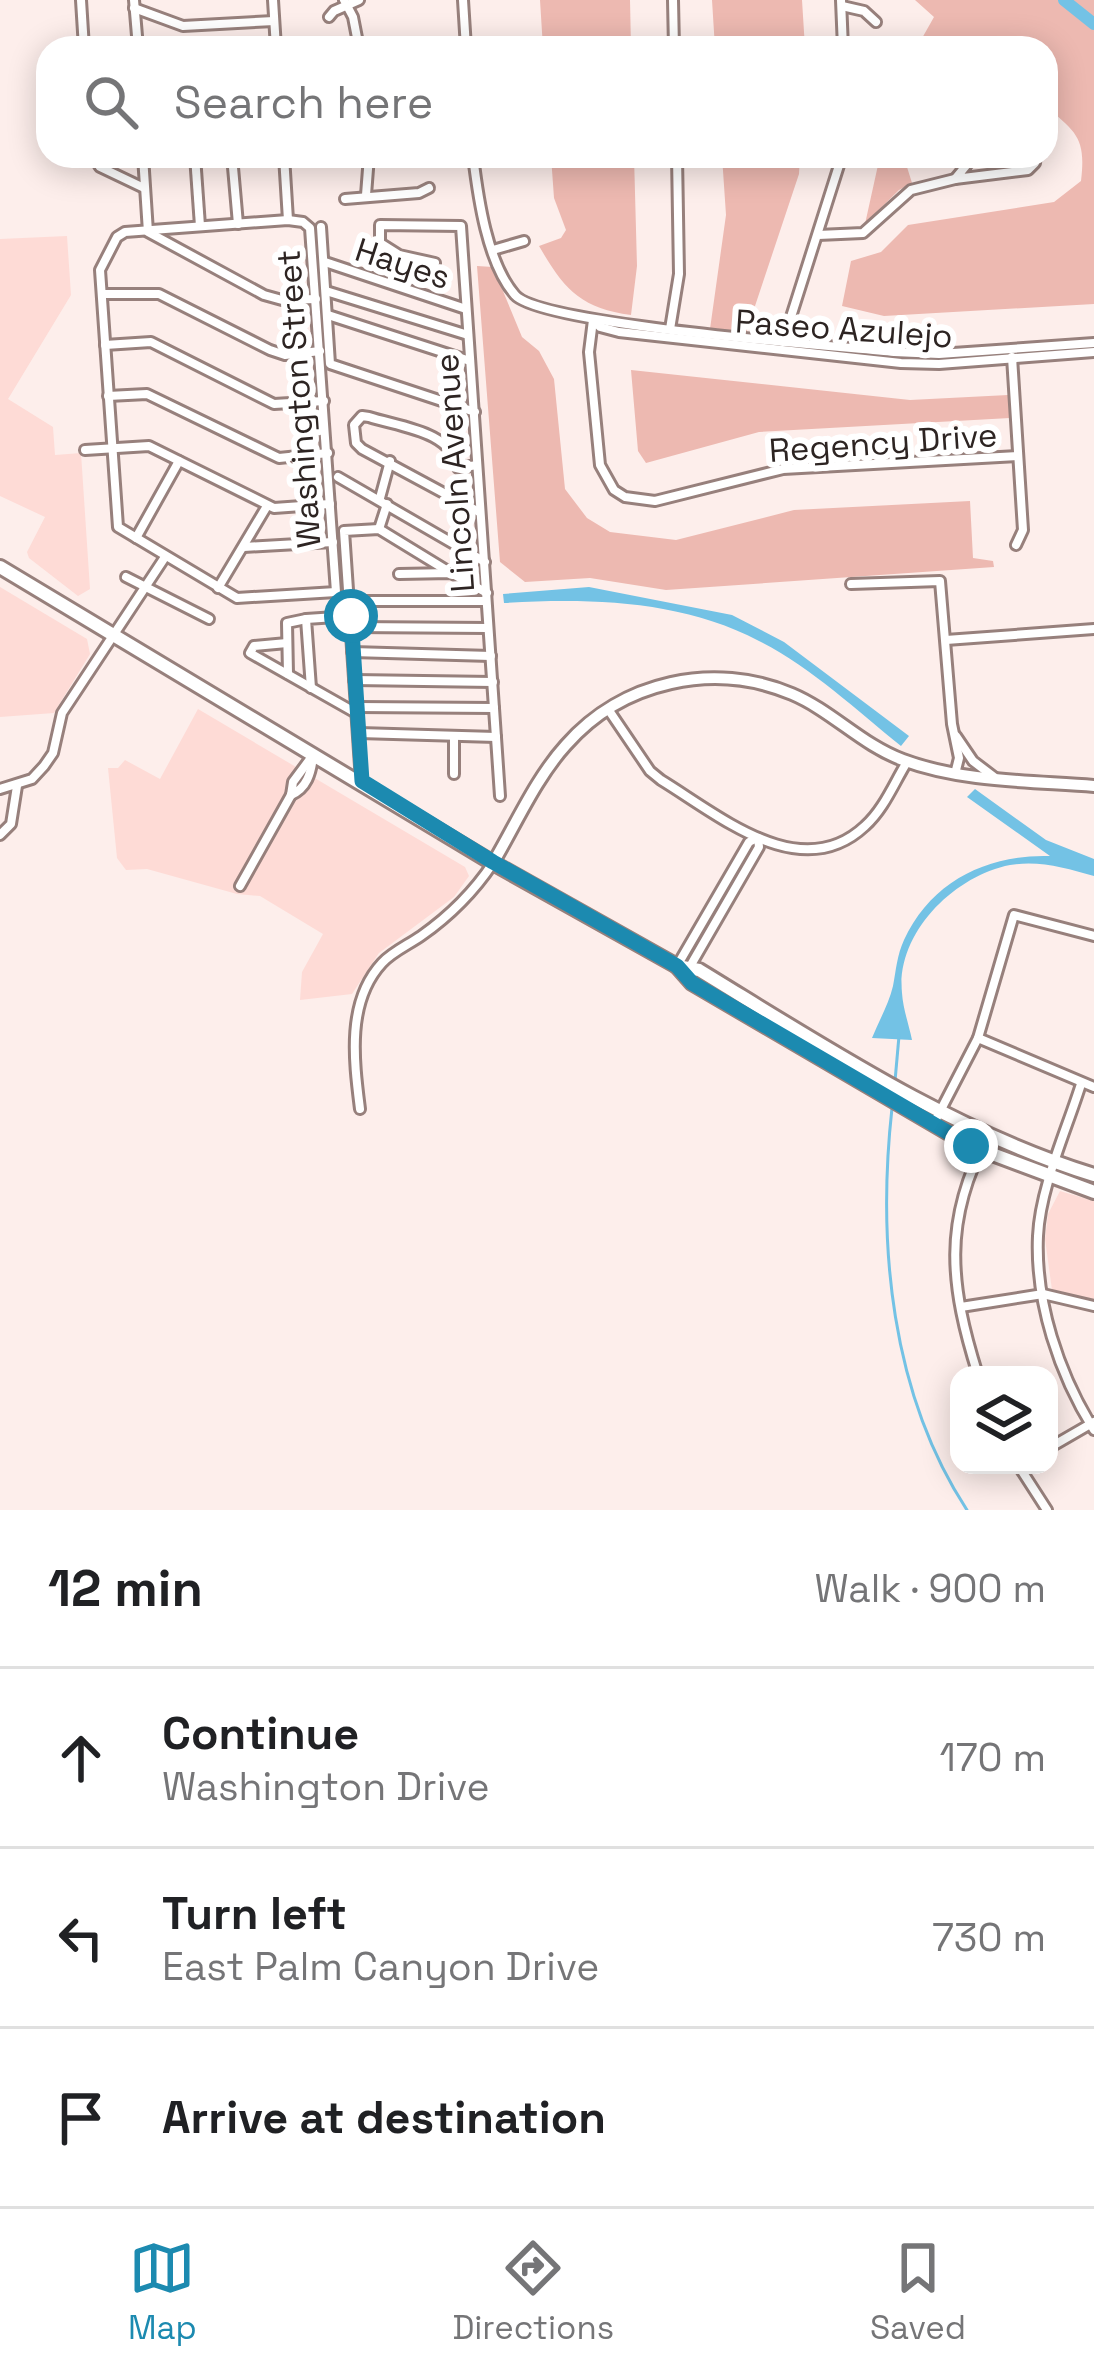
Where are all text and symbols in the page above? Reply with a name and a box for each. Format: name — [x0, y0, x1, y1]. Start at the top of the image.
search box — [36, 36, 1058, 168]
icon: search — [78, 69, 144, 135]
text: Search here — [174, 74, 433, 131]
street label: Hayes — [350, 229, 455, 299]
street label: Washington Street — [268, 248, 330, 550]
street label: Paseo Azulejo — [734, 300, 954, 358]
street label: Lincoln Avenue — [426, 352, 484, 594]
street label: Regency Drive — [767, 414, 999, 472]
route start — [324, 589, 378, 643]
route end — [944, 1119, 998, 1173]
map controls — [950, 1366, 1058, 1474]
button: layers — [950, 1366, 1058, 1474]
text: 12 min — [48, 1556, 203, 1621]
text: Walk · 900 m — [815, 1564, 1046, 1613]
text: Continue — [162, 1705, 359, 1762]
icon: ahead — [48, 1725, 114, 1791]
text: 170 m — [939, 1733, 1046, 1782]
text: Washington Drive — [162, 1762, 490, 1811]
text: Turn left — [162, 1885, 347, 1942]
icon: left — [48, 1905, 114, 1971]
text: 730 m — [932, 1913, 1046, 1962]
text: East Palm Canyon Drive — [162, 1942, 599, 1991]
icon: arrive — [48, 2085, 114, 2151]
text: Arrive at destination — [162, 2089, 606, 2146]
tab: Map — [128, 2235, 197, 2349]
tab: Directions — [452, 2235, 614, 2349]
tab: Saved — [870, 2235, 966, 2349]

